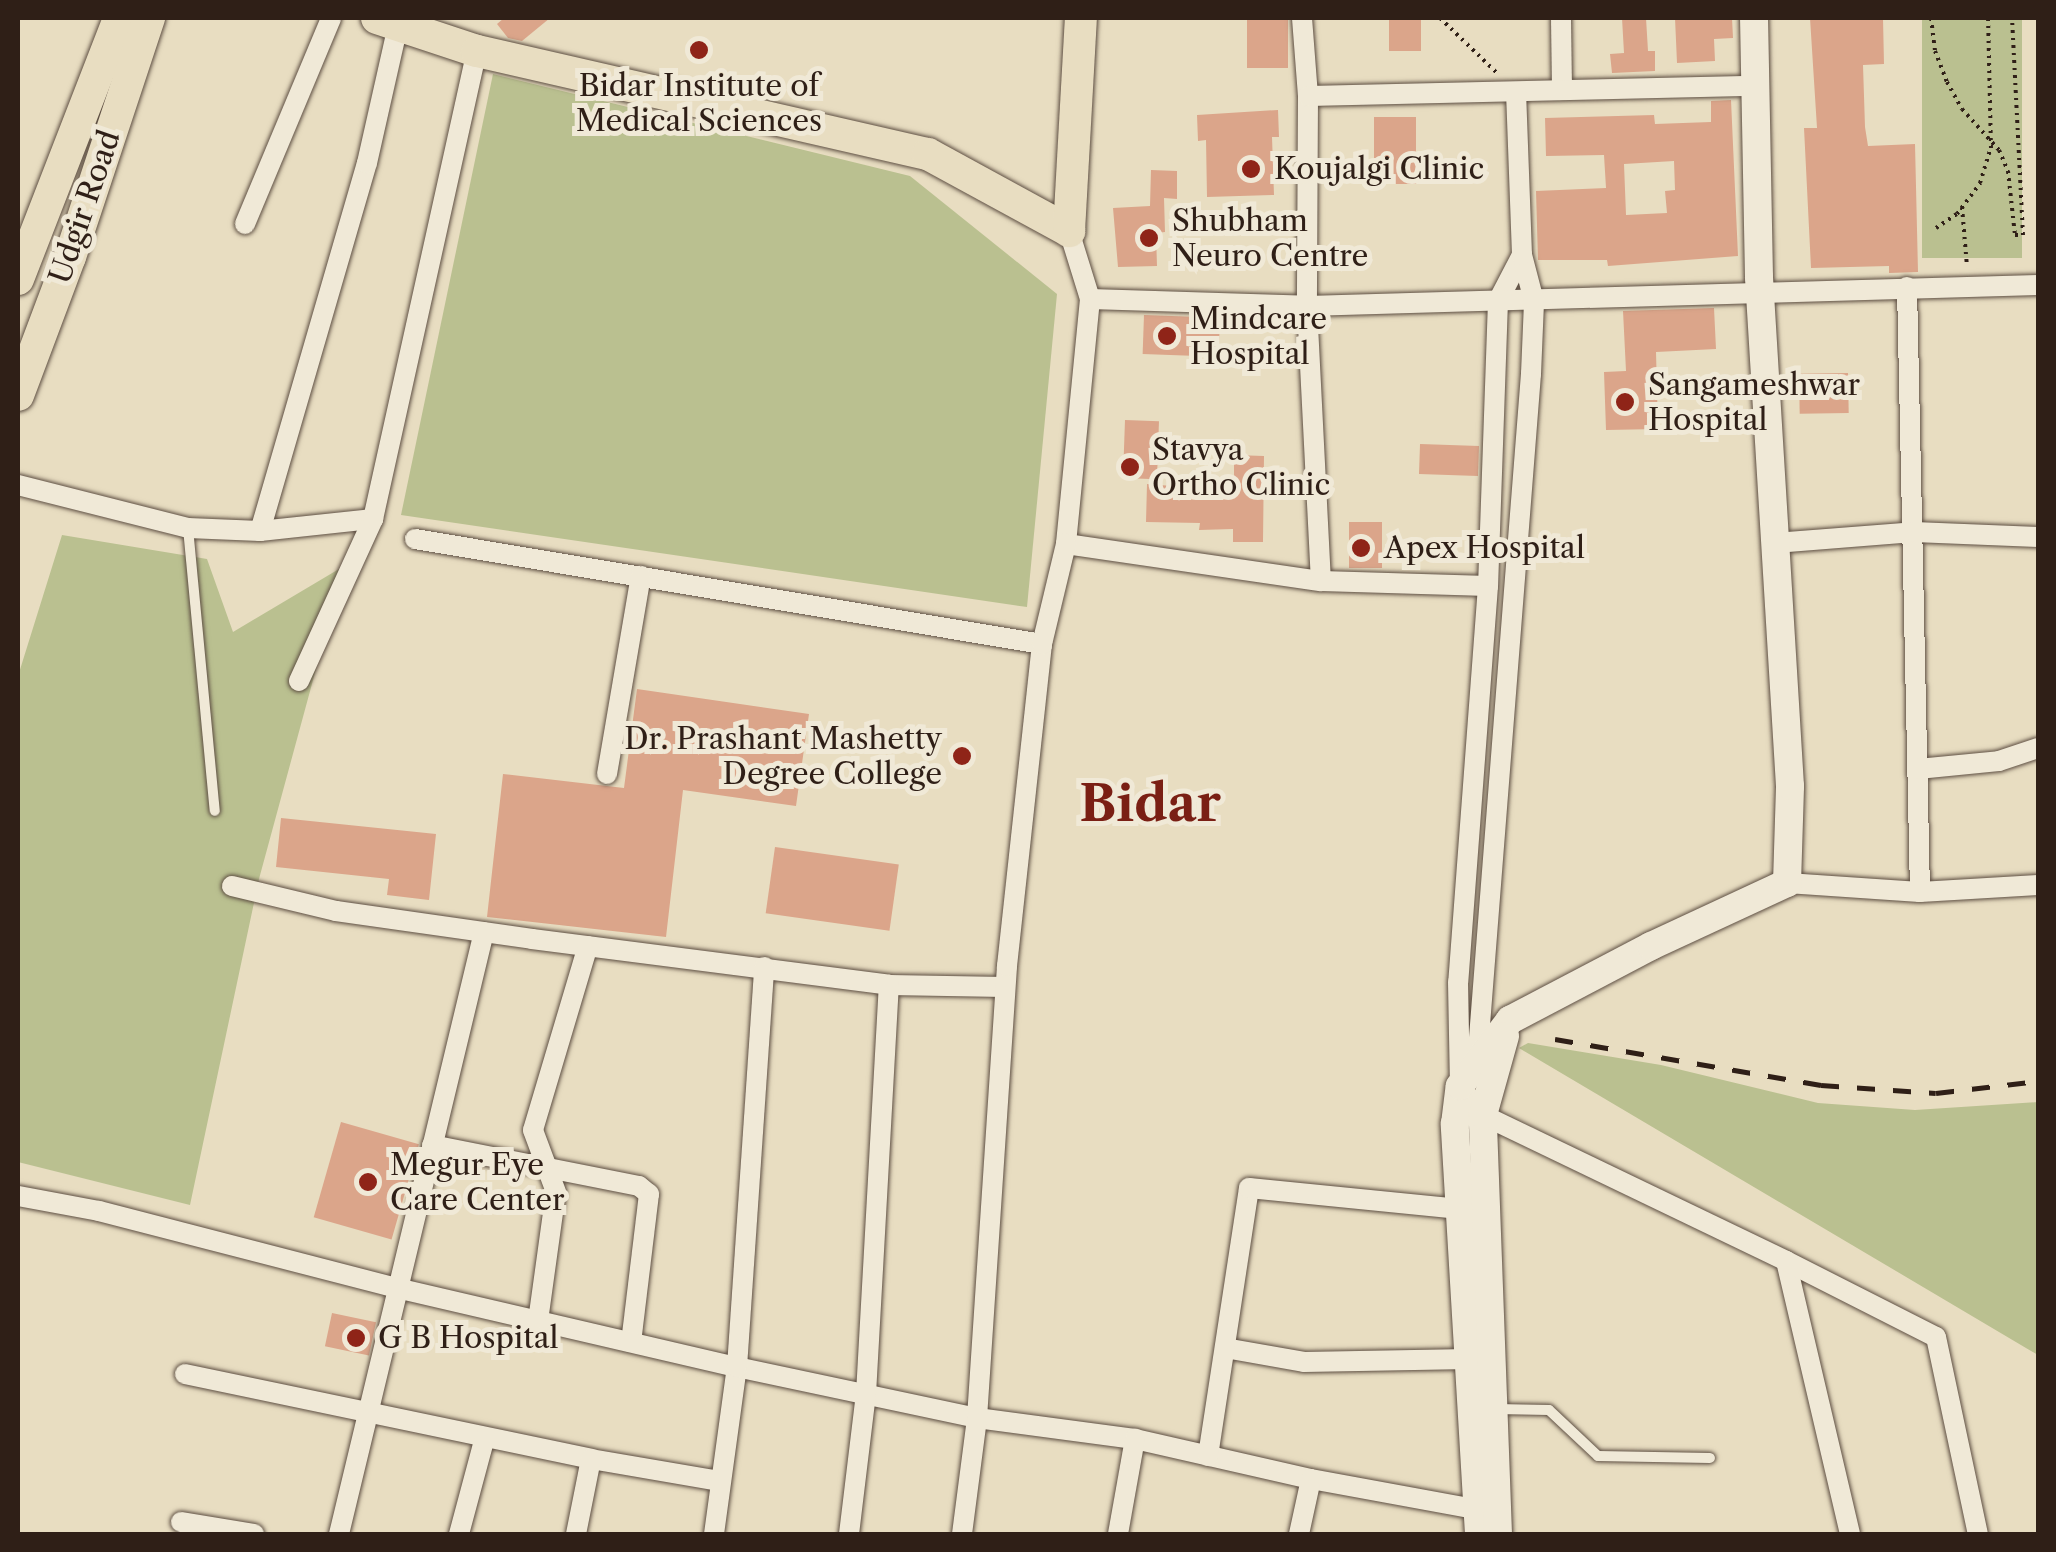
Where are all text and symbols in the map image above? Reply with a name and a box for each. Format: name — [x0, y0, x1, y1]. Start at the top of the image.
marker: Bidar Institute of Medical Sciences — [686, 37, 712, 63]
place label: Bidar Institute of Medical Sciences — [576, 68, 822, 138]
street label: Udgir Road — [42, 125, 128, 289]
place label: Koujalgi Clinic — [1274, 151, 1484, 187]
marker: Koujalgi Clinic — [1238, 156, 1264, 182]
place label: Shubham Neuro Centre — [1172, 203, 1368, 274]
marker: Shubham Neuro Centre — [1136, 225, 1162, 251]
place label: Mindcare Hospital — [1190, 301, 1327, 372]
marker: Mindcare Hospital — [1154, 323, 1180, 349]
place label: Sangameshwar Hospital — [1648, 367, 1860, 438]
marker: Sangameshwar Hospital — [1612, 389, 1638, 415]
place label: Stavya Ortho Clinic — [1152, 432, 1330, 502]
marker: Stavya Ortho Clinic — [1117, 454, 1143, 480]
place label: Apex Hospital — [1384, 530, 1585, 566]
marker: Apex Hospital — [1348, 535, 1374, 561]
place label: Dr. Prashant Mashetty Degree College — [624, 721, 942, 792]
marker: Dr. Prashant Mashetty Degree College — [951, 745, 973, 767]
district label: Bidar — [1079, 774, 1221, 834]
place label: Megur Eye Care Center — [390, 1147, 565, 1218]
marker: Megur Eye Care Center — [355, 1169, 381, 1195]
place label: G B Hospital — [378, 1320, 559, 1356]
marker: G B Hospital — [343, 1325, 369, 1351]

